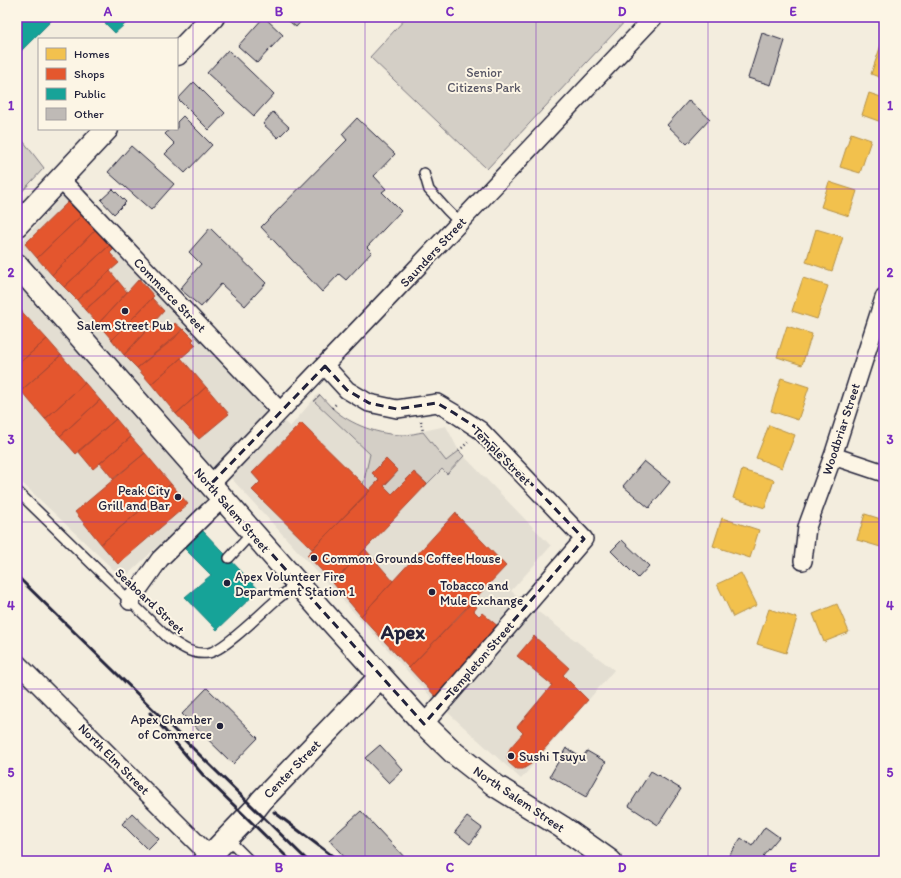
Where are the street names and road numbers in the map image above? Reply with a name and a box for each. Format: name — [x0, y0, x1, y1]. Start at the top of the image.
street label: Saunders Street — [397, 214, 469, 290]
street label: Commerce Street — [131, 255, 209, 335]
street label: Woodbriar Street — [819, 381, 863, 477]
street label: Temple Street — [470, 424, 535, 489]
street label: North Salem Street — [191, 465, 273, 555]
street label: Seaboard Street — [112, 565, 188, 637]
street label: Templeton Street — [443, 618, 517, 700]
street label: North Elm Street — [75, 720, 153, 798]
street label: Center Street — [260, 737, 324, 801]
street label: North Salem Street — [470, 763, 568, 835]

